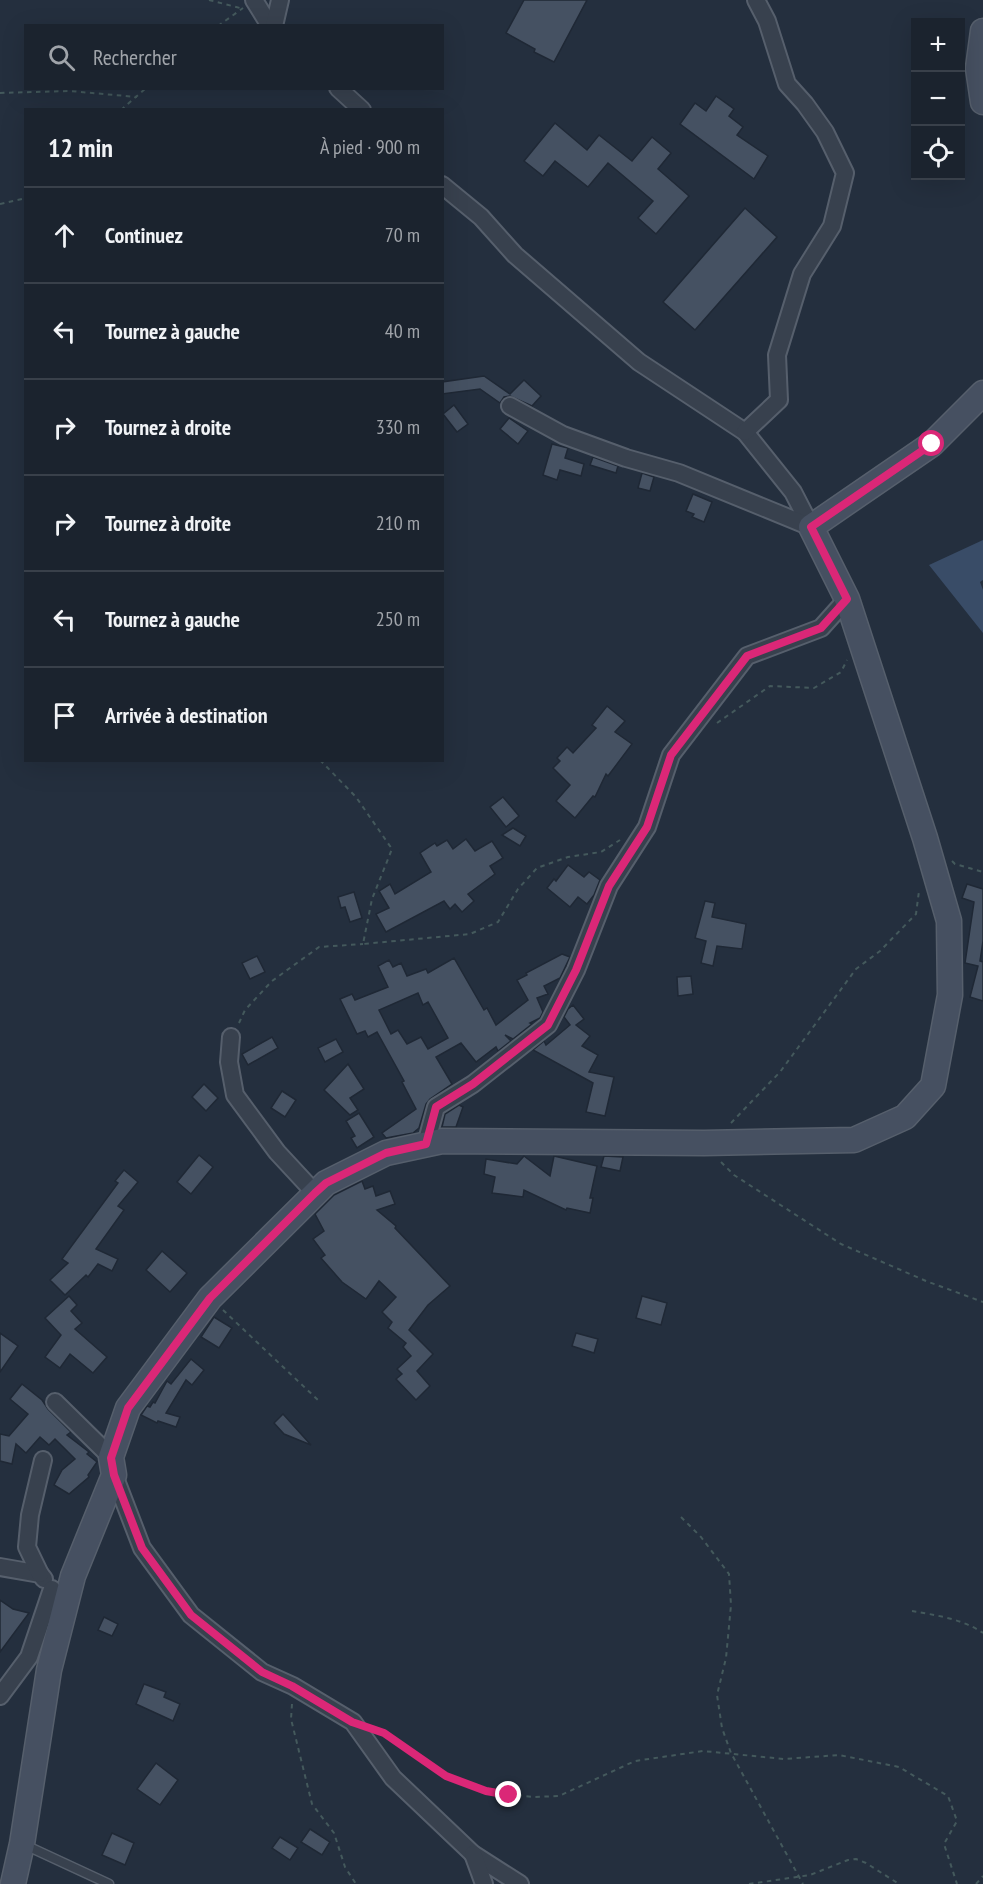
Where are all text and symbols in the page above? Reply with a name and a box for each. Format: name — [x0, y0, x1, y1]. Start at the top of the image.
map controls — [911, 18, 965, 180]
button: + — [911, 18, 965, 72]
search box — [24, 24, 444, 90]
icon: search — [45, 41, 78, 74]
text: Rechercher — [93, 43, 177, 71]
button: − — [911, 72, 965, 126]
button: locate — [911, 126, 965, 180]
text: 12 min — [48, 131, 113, 164]
text: À pied · 900 m — [320, 134, 420, 160]
icon: ahead — [48, 219, 81, 252]
text: Continuez — [105, 221, 183, 249]
text: 70 m — [385, 222, 420, 248]
icon: left — [48, 315, 81, 348]
text: Tournez à gauche — [105, 317, 240, 345]
text: 40 m — [385, 318, 420, 344]
icon: right — [48, 411, 81, 444]
text: Tournez à droite — [105, 413, 231, 441]
text: 330 m — [376, 414, 420, 440]
route start — [918, 430, 944, 456]
icon: right — [48, 507, 81, 540]
text: Tournez à droite — [105, 509, 231, 537]
text: 210 m — [376, 510, 420, 536]
icon: left — [48, 603, 81, 636]
text: Tournez à gauche — [105, 605, 240, 633]
text: 250 m — [376, 606, 420, 632]
icon: arrive — [48, 699, 81, 732]
text: Arrivée à destination — [105, 701, 268, 729]
route end — [495, 1781, 521, 1807]

